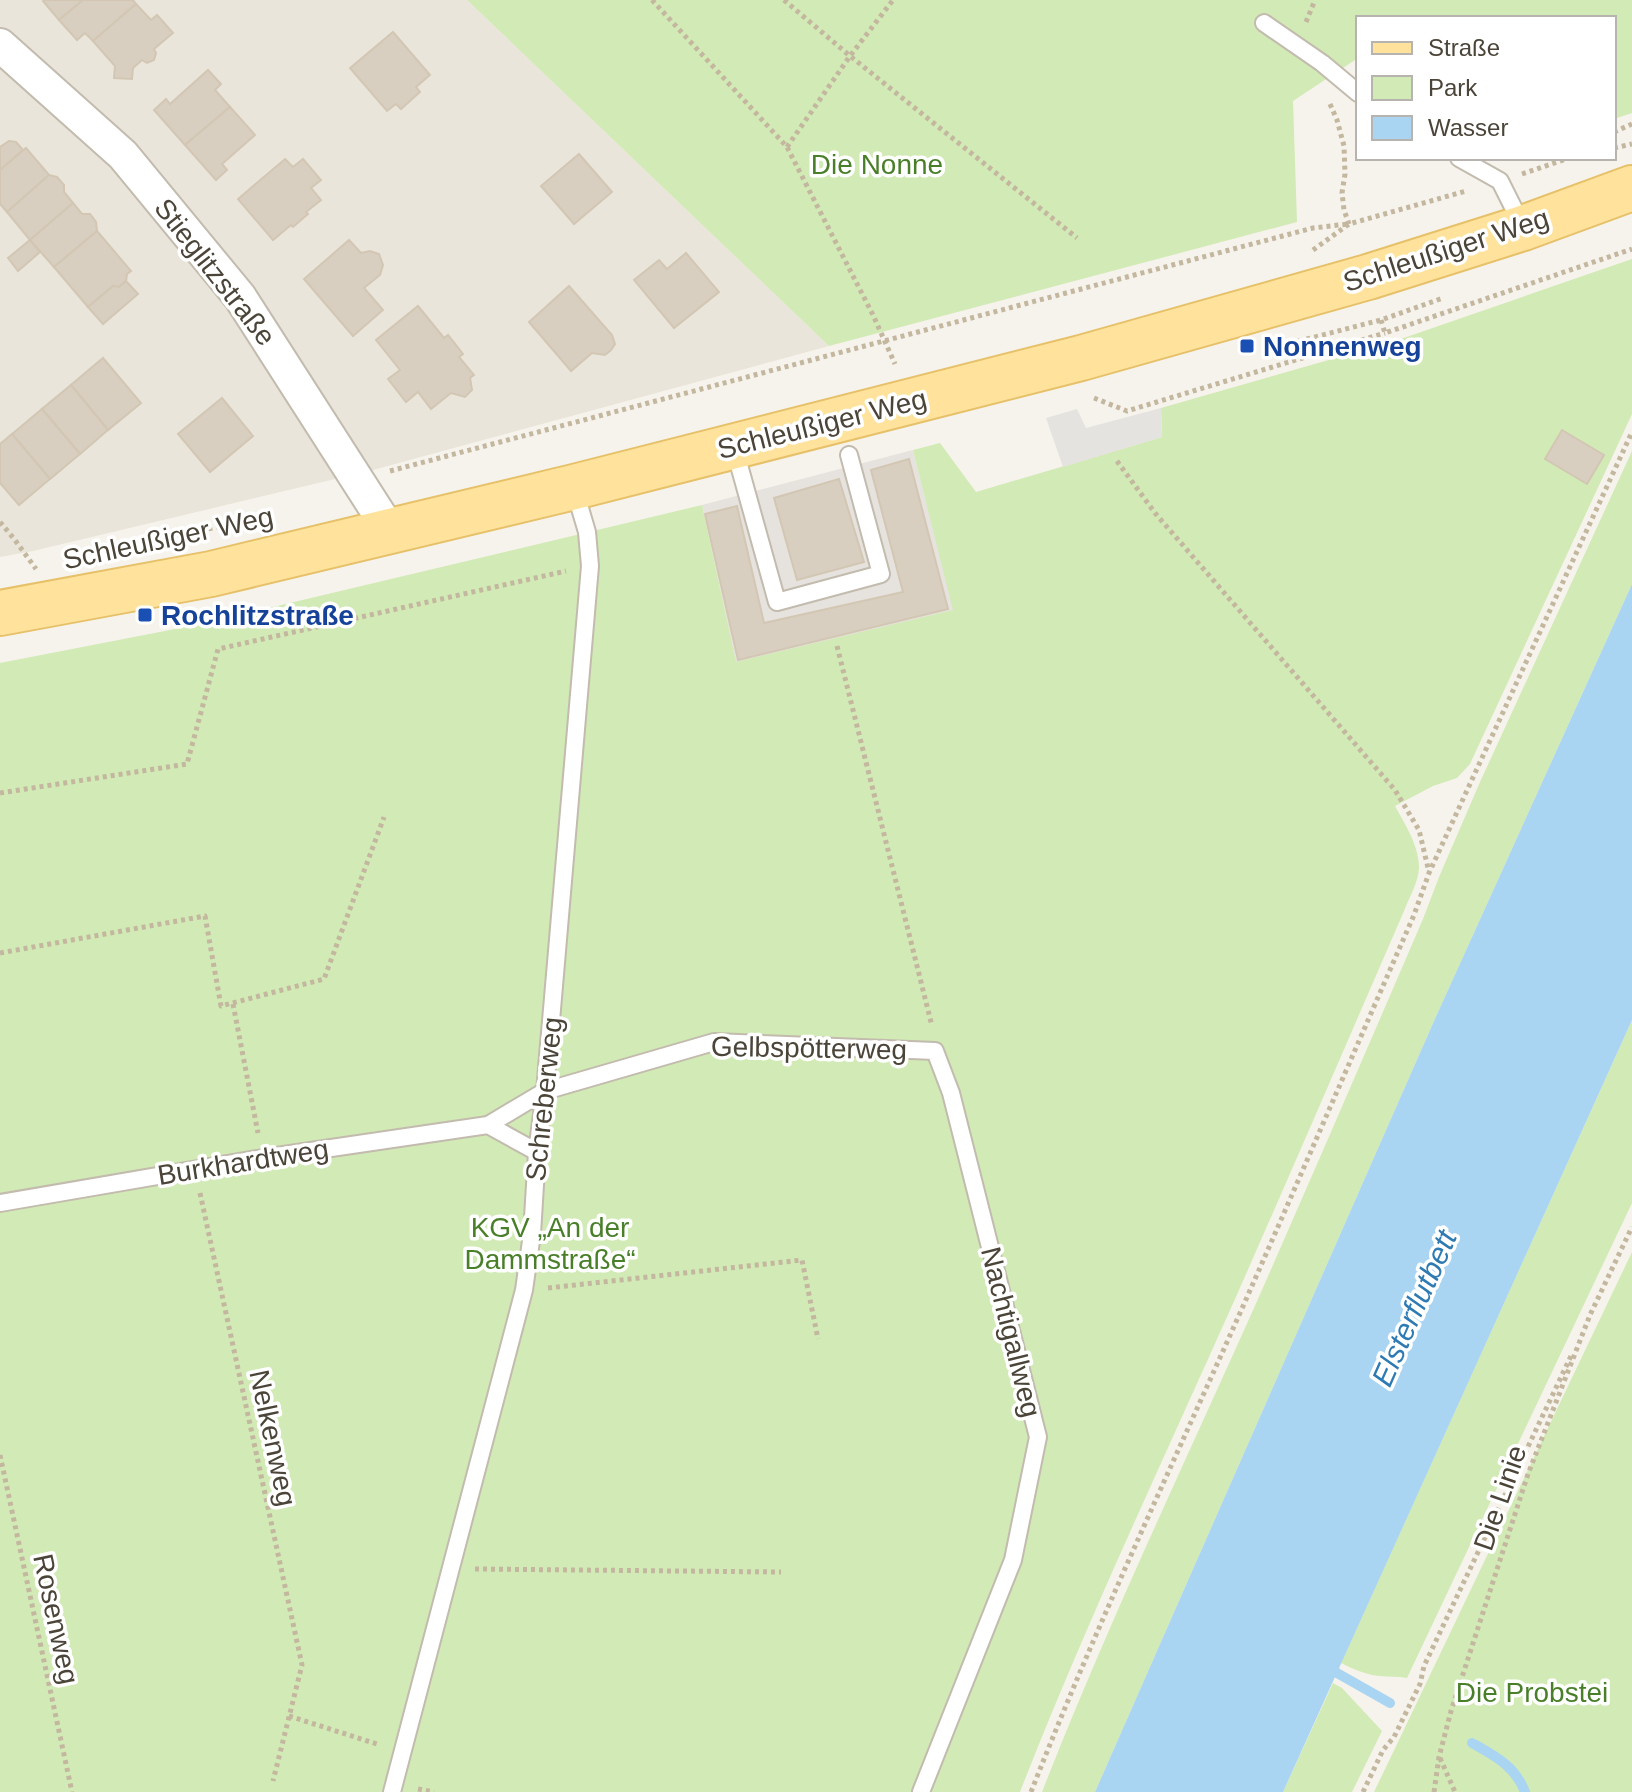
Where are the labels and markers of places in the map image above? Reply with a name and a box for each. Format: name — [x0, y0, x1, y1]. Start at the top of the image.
place label: Nonnenweg — [1263, 331, 1422, 362]
marker: Nonnenweg — [1238, 337, 1256, 355]
place label: Rochlitzstraße — [161, 600, 354, 631]
marker: Rochlitzstraße — [136, 606, 154, 624]

